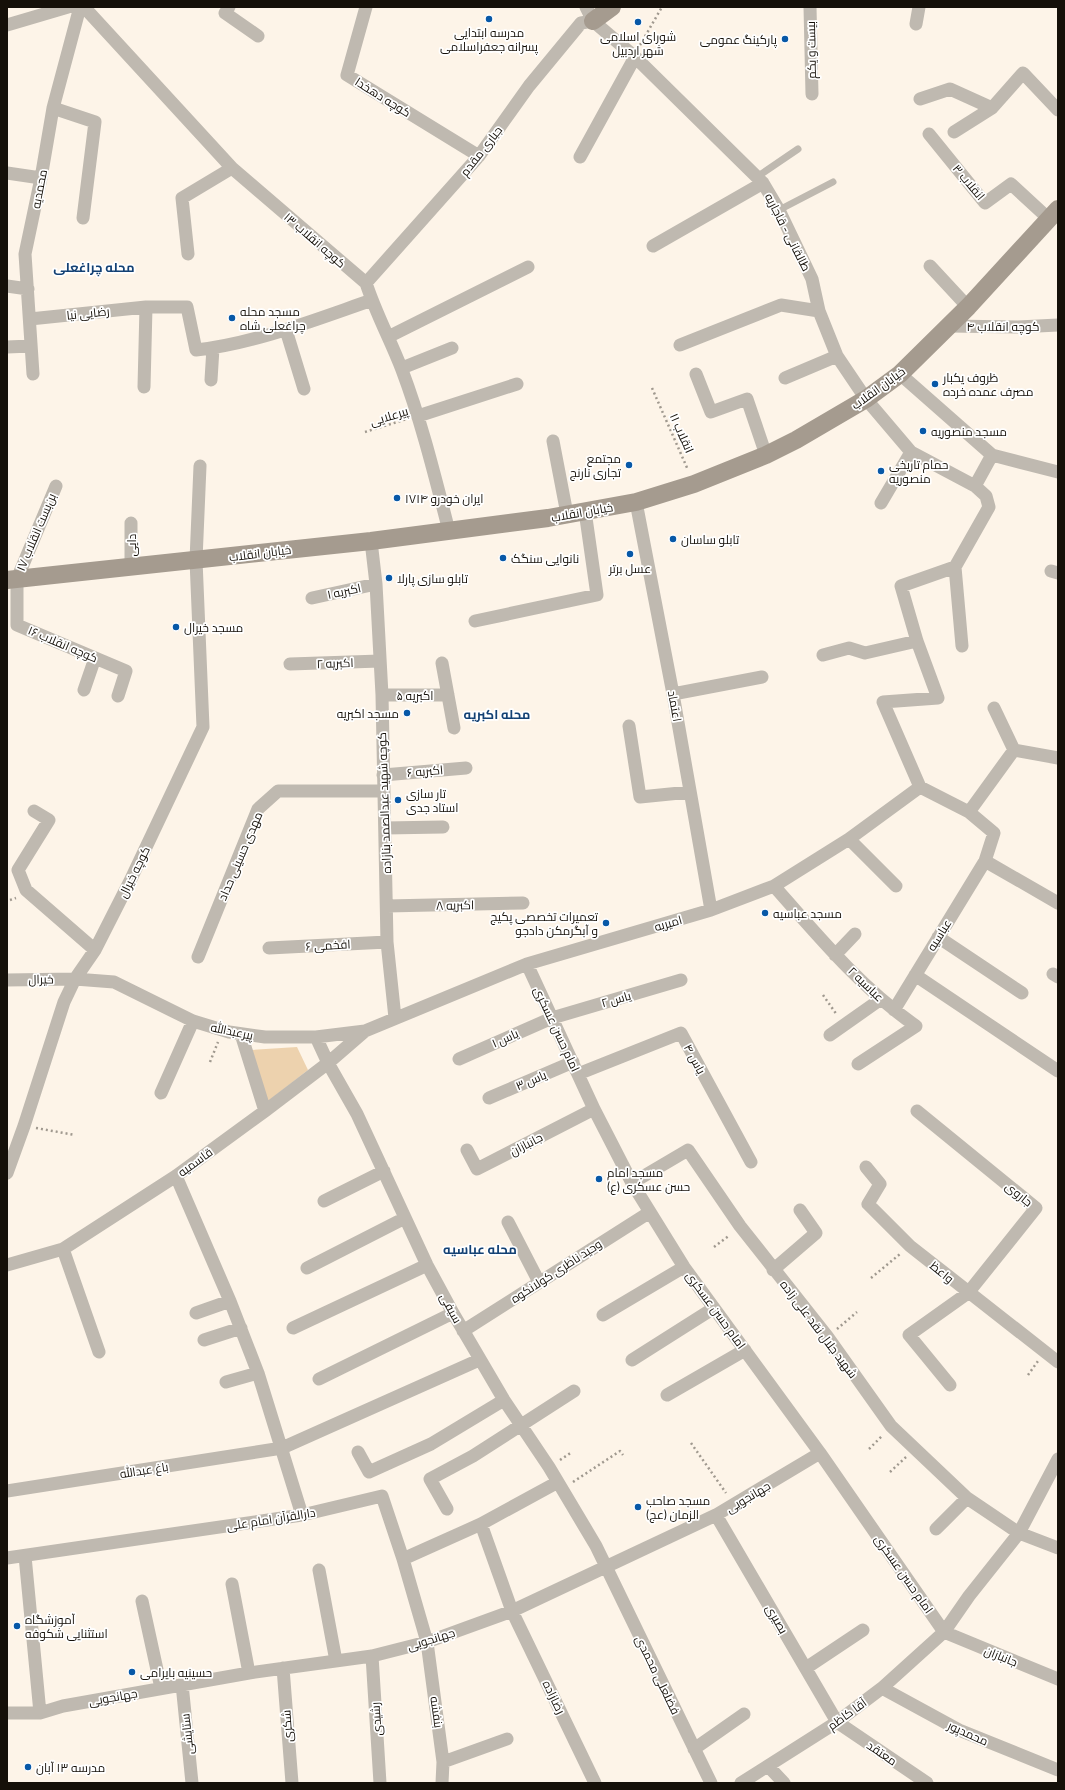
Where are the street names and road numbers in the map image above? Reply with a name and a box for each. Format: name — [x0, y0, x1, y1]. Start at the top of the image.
street label: بیست و یکم — [801, 21, 821, 79]
street label: کوچه دهخدا — [351, 72, 415, 122]
street label: جباری مقدم — [455, 122, 507, 180]
street label: انقلاب ۳ — [948, 160, 990, 204]
street label: محمدیه — [26, 168, 52, 210]
street label: طالقانی - قاجاریه — [760, 190, 816, 275]
street label: کوچه انقلاب ۱۳ — [280, 208, 350, 272]
street label: رضایی نیا — [65, 301, 111, 325]
street label: کوچه انقلاب ۴ — [967, 317, 1039, 336]
street label: خیابان انقلاب — [847, 362, 909, 414]
street label: پیرعلایی — [367, 401, 411, 431]
street label: انقلاب ۱۱ — [665, 410, 699, 456]
street label: بن‌بست انقلاب ۱۷ — [11, 490, 61, 574]
street label: خیابان انقلاب — [549, 497, 615, 527]
street label: دایی — [122, 533, 141, 556]
street label: خیابان انقلاب — [228, 540, 292, 566]
street label: اکبریه ۱ — [325, 578, 363, 604]
street label: کوچه انقلاب ۱۶ — [25, 621, 101, 667]
street label: اکبریه ۲ — [316, 653, 354, 673]
street label: اکبریه ۵ — [396, 686, 434, 705]
street label: اعتماد — [663, 689, 687, 723]
street label: کوچه شهید عبدالصمد بنازاده — [372, 732, 396, 874]
street label: اکبریه ۶ — [406, 760, 444, 782]
street label: مهدی حسینی حداد — [213, 809, 267, 903]
street label: کوچه خیرال — [113, 843, 155, 901]
street label: اکبریه ۸ — [436, 895, 474, 915]
street label: امیریه — [652, 910, 684, 936]
street label: عباسیه — [922, 915, 956, 955]
street label: افخمی ۶ — [305, 934, 351, 956]
street label: عباسیه ۲ — [844, 962, 888, 1006]
street label: خیرال — [28, 969, 54, 989]
street label: امام حسن عسکری — [529, 983, 585, 1075]
street label: یاس ۲ — [599, 985, 634, 1012]
street label: پیرعبدالله — [209, 1017, 256, 1045]
street label: یاس ۱ — [489, 1023, 522, 1052]
street label: یاس ۴ — [679, 1040, 711, 1078]
street label: یاس ۳ — [513, 1065, 550, 1095]
street label: جانبازان — [506, 1128, 546, 1160]
street label: قاسمیه — [174, 1143, 216, 1181]
street label: جاروی — [1001, 1177, 1037, 1211]
street label: وحید ناظری کولانکوه — [507, 1234, 605, 1308]
street label: واعظ — [926, 1256, 958, 1288]
street label: امام حسن عسکری — [681, 1267, 751, 1353]
street label: شهید جلال نقد علی زاده — [776, 1276, 862, 1382]
street label: سیفی — [435, 1290, 467, 1327]
street label: باغ عبدالله — [118, 1457, 170, 1483]
street label: جهانجویی — [722, 1476, 774, 1518]
street label: دارالقرآن امام علی — [225, 1503, 317, 1535]
street label: امام حسن عسکری — [870, 1531, 938, 1617]
street label: بصیری — [761, 1601, 793, 1637]
street label: جهانجویی — [405, 1623, 457, 1655]
street label: فضلعلی محمدی — [631, 1632, 685, 1718]
street label: جانبازان — [981, 1641, 1021, 1671]
street label: رضازاده — [538, 1677, 570, 1717]
street label: جهانجویی — [87, 1683, 139, 1711]
street label: آقا کاظم — [823, 1693, 871, 1735]
street label: بنفشه — [425, 1695, 449, 1729]
street label: رشیدی — [365, 1701, 387, 1737]
street label: شکری — [276, 1709, 298, 1743]
street label: ستایشی — [175, 1712, 199, 1755]
street label: محمدپور — [944, 1715, 991, 1750]
street label: معتقد — [863, 1736, 901, 1770]

